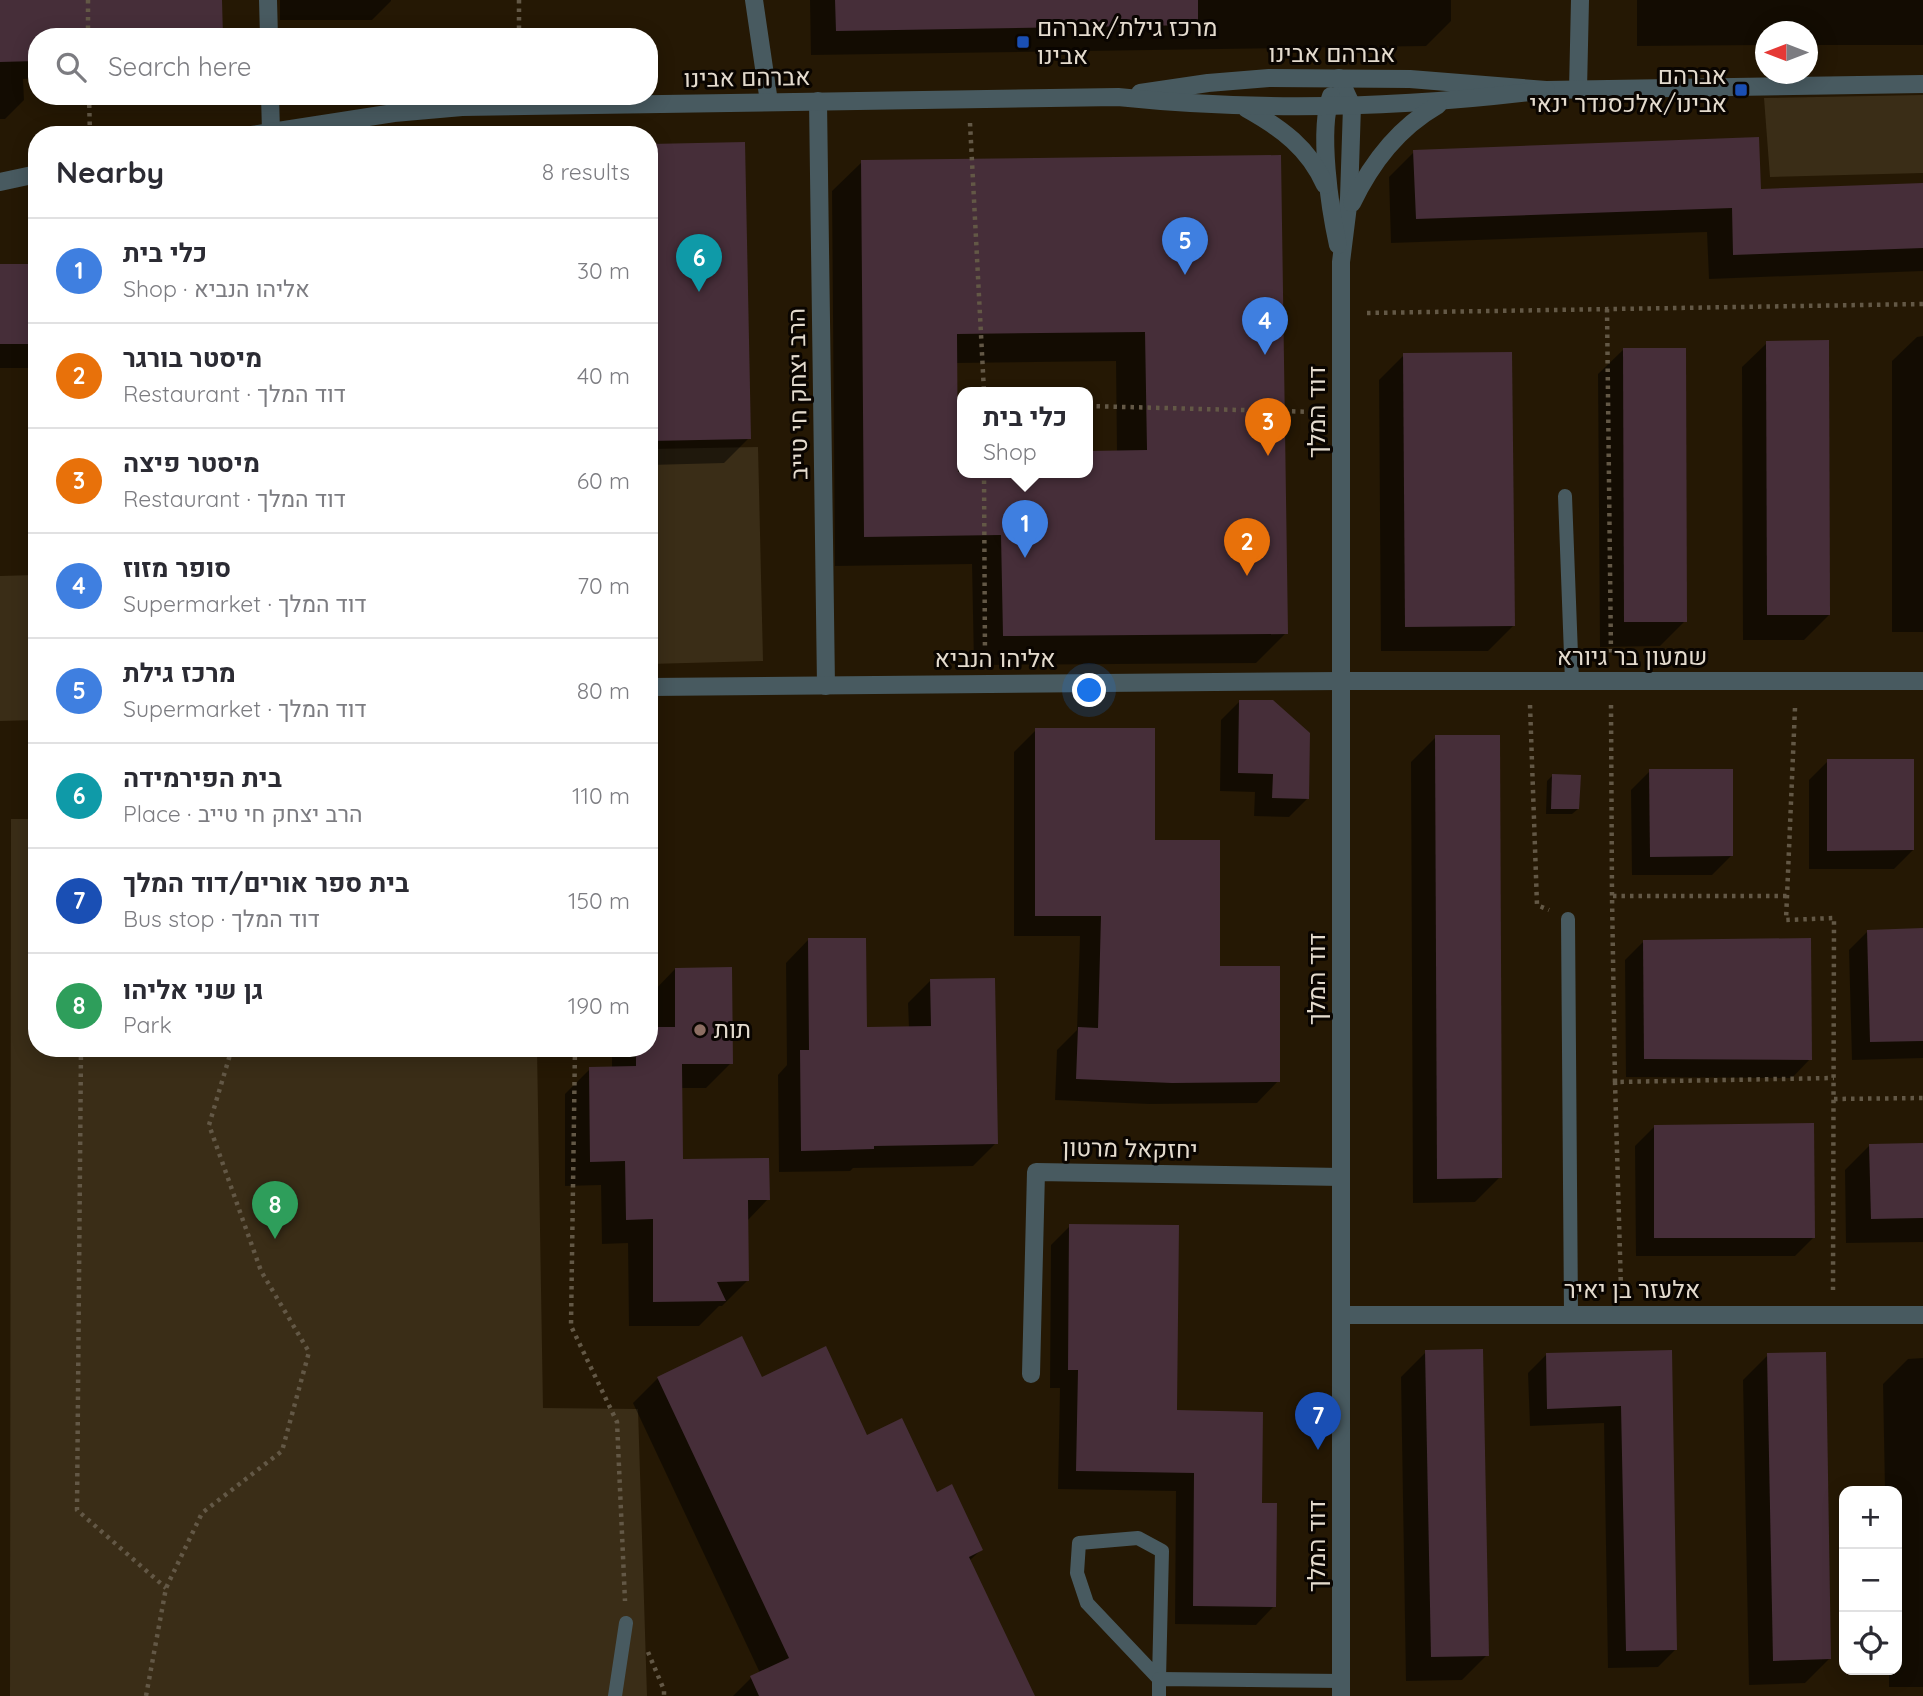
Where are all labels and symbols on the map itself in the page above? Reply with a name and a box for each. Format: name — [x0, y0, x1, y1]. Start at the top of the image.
place label: מרכז גילת/אברהם אבינו — [1037, 12, 1217, 70]
north arrow — [1755, 21, 1818, 84]
marker: מרכז גילת/אברהם אבינו — [1015, 34, 1031, 50]
street label: אברהם אבינו — [1269, 38, 1395, 68]
place label: אברהם אבינו/אלכסנדר ינאי — [1529, 60, 1727, 118]
street label: אברהם אבינו — [683, 61, 811, 93]
marker: אברהם אבינו/אלכסנדר ינאי — [1733, 82, 1749, 98]
pin: 5 — [1162, 217, 1208, 275]
pin: 6 — [676, 234, 722, 292]
pin: 4 — [1242, 297, 1288, 355]
street label: הרב יצחק חי טייב — [781, 308, 813, 480]
street label: דוד המלך — [1301, 366, 1331, 458]
pin: 3 — [1245, 398, 1291, 456]
pin: 1 — [1002, 500, 1048, 558]
pin: 2 — [1224, 518, 1270, 576]
street label: שמעון בר גיורא — [1557, 641, 1707, 671]
street label: אליהו הנביא — [935, 643, 1055, 673]
your location — [1072, 673, 1106, 707]
street label: דוד המלך — [1301, 933, 1331, 1025]
place label: תות — [714, 1014, 751, 1044]
marker: תות — [692, 1022, 708, 1038]
street label: יחזקאל מרטון — [1062, 1132, 1198, 1164]
pin: 8 — [252, 1181, 298, 1239]
street label: אלעזר בן יאיר — [1564, 1274, 1700, 1304]
pin: 7 — [1295, 1392, 1341, 1450]
street label: דוד המלך — [1301, 1500, 1331, 1592]

